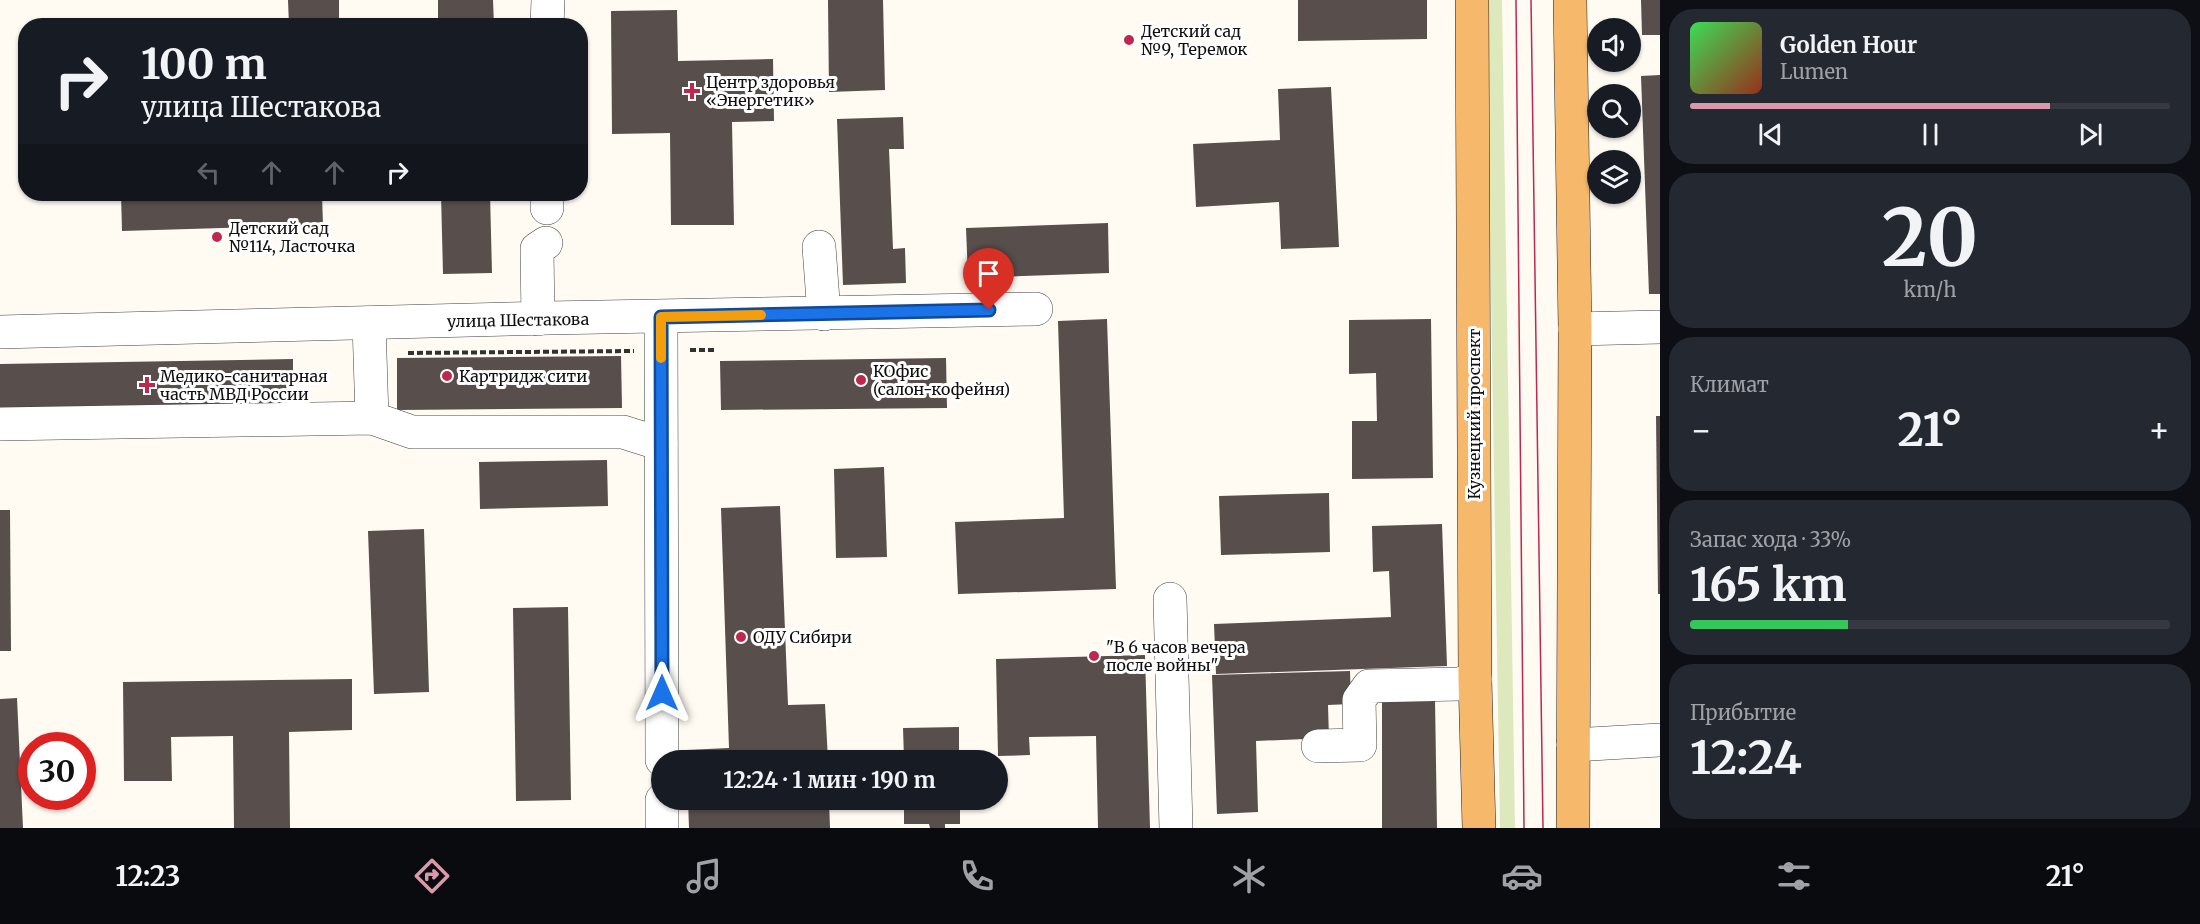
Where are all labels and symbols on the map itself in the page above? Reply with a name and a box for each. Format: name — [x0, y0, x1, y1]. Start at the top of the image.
place label: Детский сад №9, Теремок — [1141, 21, 1248, 59]
marker: Детский сад №9, Теремок — [1122, 33, 1136, 47]
place label: Центр здоровья «Энергетик» — [706, 72, 835, 110]
marker: Центр здоровья «Энергетик» — [683, 82, 701, 100]
place label: Детский сад №114, Ласточка — [229, 218, 356, 256]
marker: Детский сад №114, Ласточка — [210, 230, 224, 244]
pin — [963, 248, 1014, 310]
street label: улица Шестакова — [447, 309, 590, 331]
street label: Кузнецкий проспект — [1464, 328, 1484, 499]
place label: КОфис (салон-кофейня) — [873, 361, 1010, 399]
place label: Медико-санитарная часть МВД России — [160, 366, 328, 404]
place label: Картридж сити — [459, 366, 587, 386]
marker: Картридж сити — [440, 369, 454, 383]
marker: КОфис (салон-кофейня) — [854, 373, 868, 387]
marker: Медико-санитарная часть МВД России — [138, 376, 156, 394]
place label: ОДУ Сибири — [753, 627, 852, 647]
marker: ОДУ Сибири — [734, 630, 748, 644]
place label: "В 6 часов вечера после войны" — [1106, 637, 1246, 675]
marker: "В 6 часов вечера после войны" — [1087, 649, 1101, 663]
position arrow — [630, 661, 694, 725]
speed limit sign: 30 — [18, 732, 96, 810]

